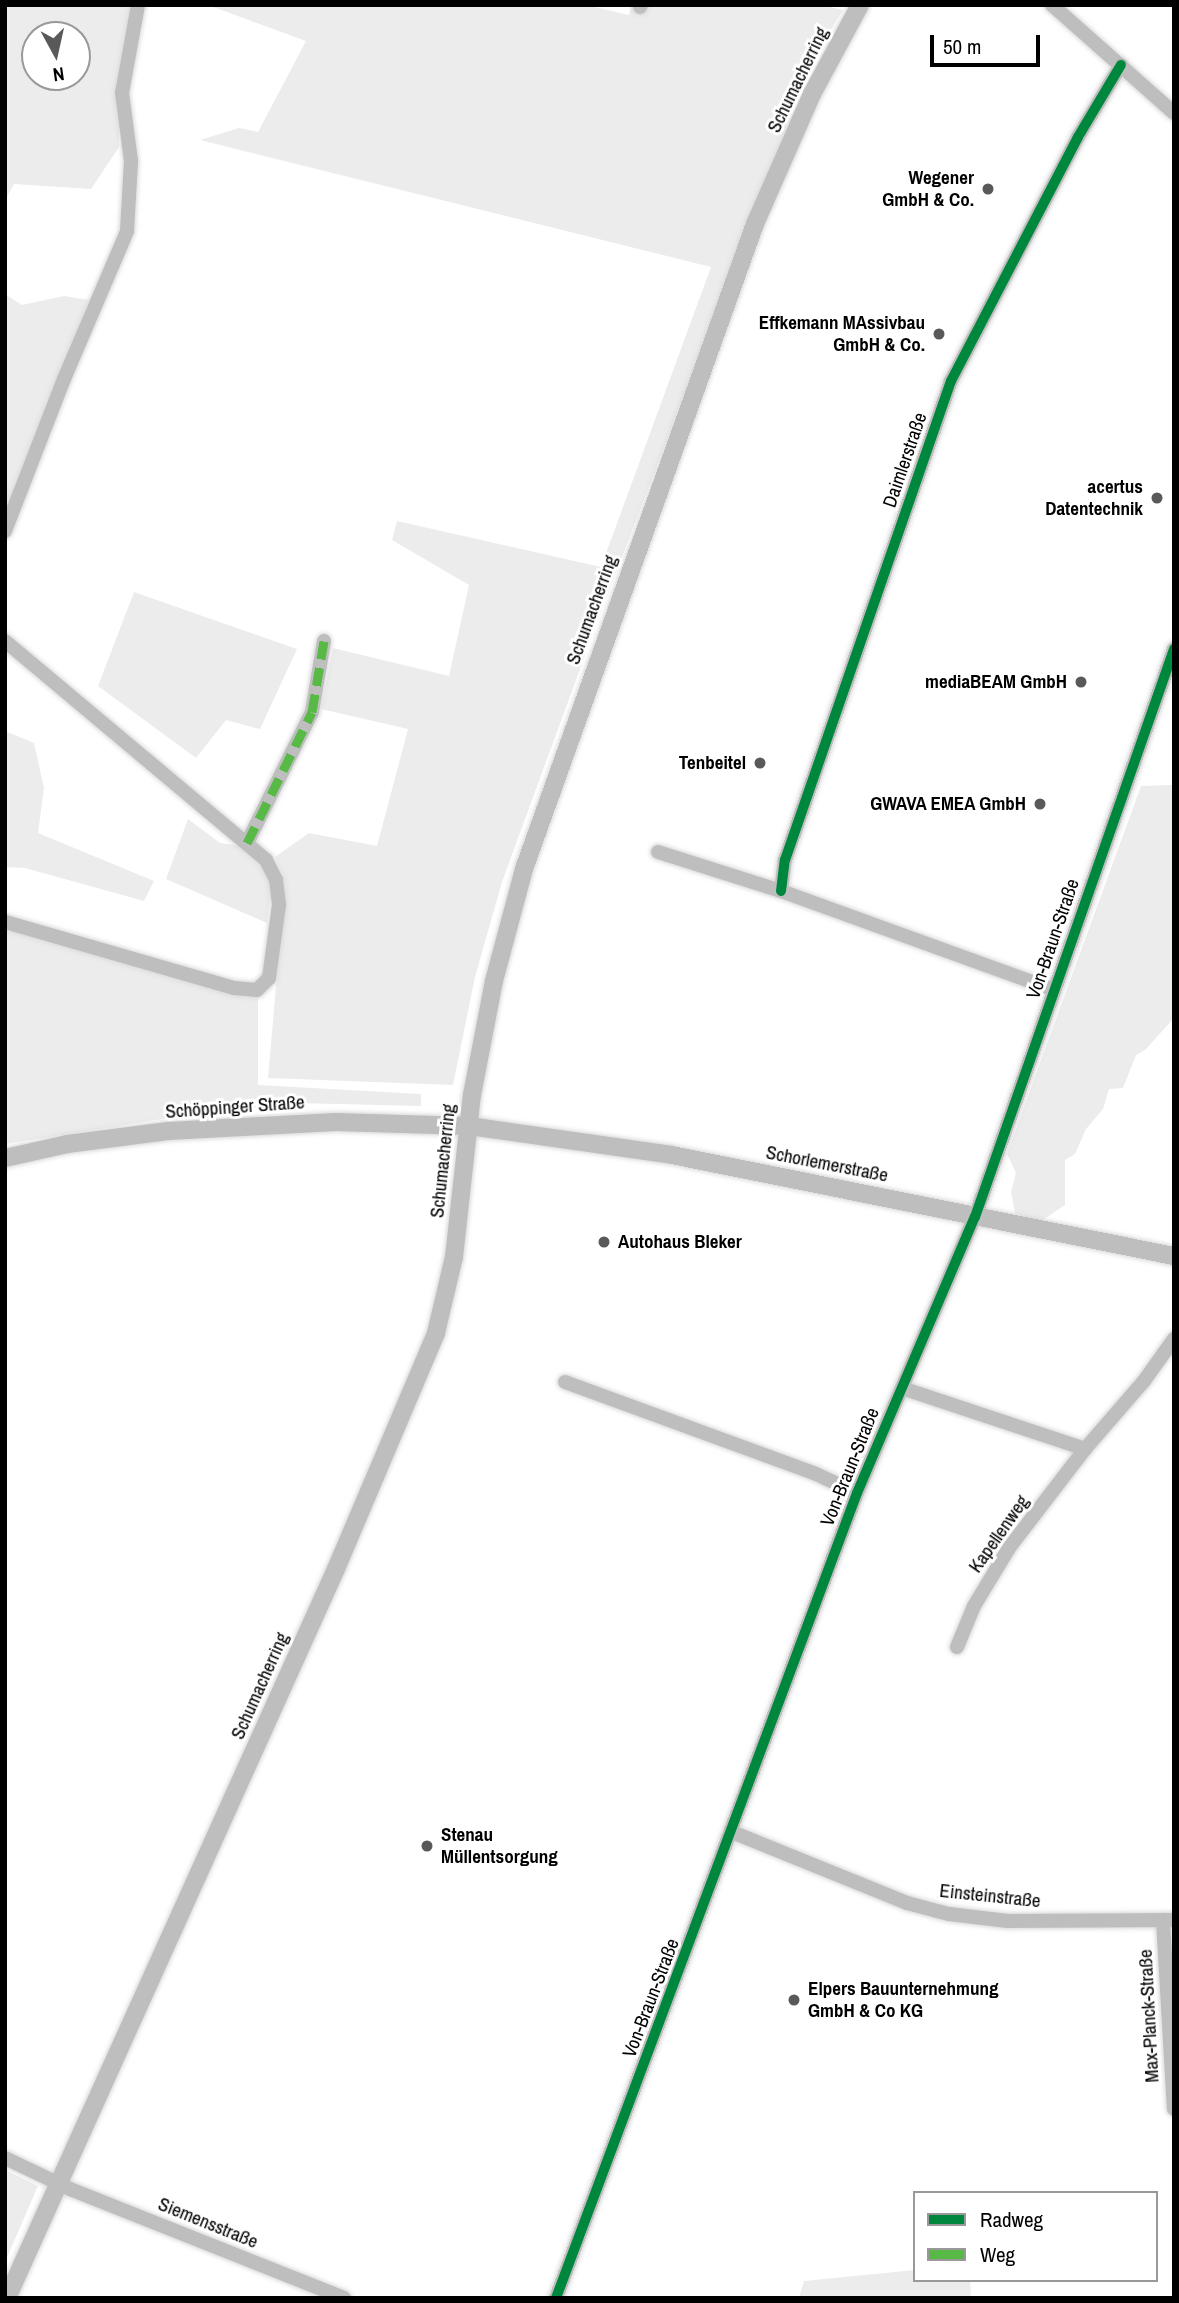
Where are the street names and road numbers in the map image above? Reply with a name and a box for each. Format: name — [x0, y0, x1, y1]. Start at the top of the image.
street label: Schumacherring — [763, 24, 833, 136]
street label: Daimlerstraße — [878, 410, 932, 510]
street label: Schumacherring — [562, 552, 622, 668]
street label: Von-Braun-Straße — [1022, 876, 1084, 1002]
street label: Schöppinger Straße — [165, 1091, 305, 1123]
street label: Schumacherring — [426, 1103, 460, 1219]
street label: Schorlemerstraße — [764, 1141, 890, 1187]
street label: Von-Braun-Straße — [816, 1405, 884, 1529]
street label: Kapellenweg — [964, 1491, 1034, 1577]
street label: Schumacherring — [226, 1629, 294, 1743]
street label: Einsteinstraße — [938, 1879, 1042, 1913]
street label: Von-Braun-Straße — [618, 1935, 684, 2061]
street label: Max-Planck-Straße — [1134, 1949, 1164, 2083]
street label: Siemensstraße — [155, 2193, 261, 2253]

